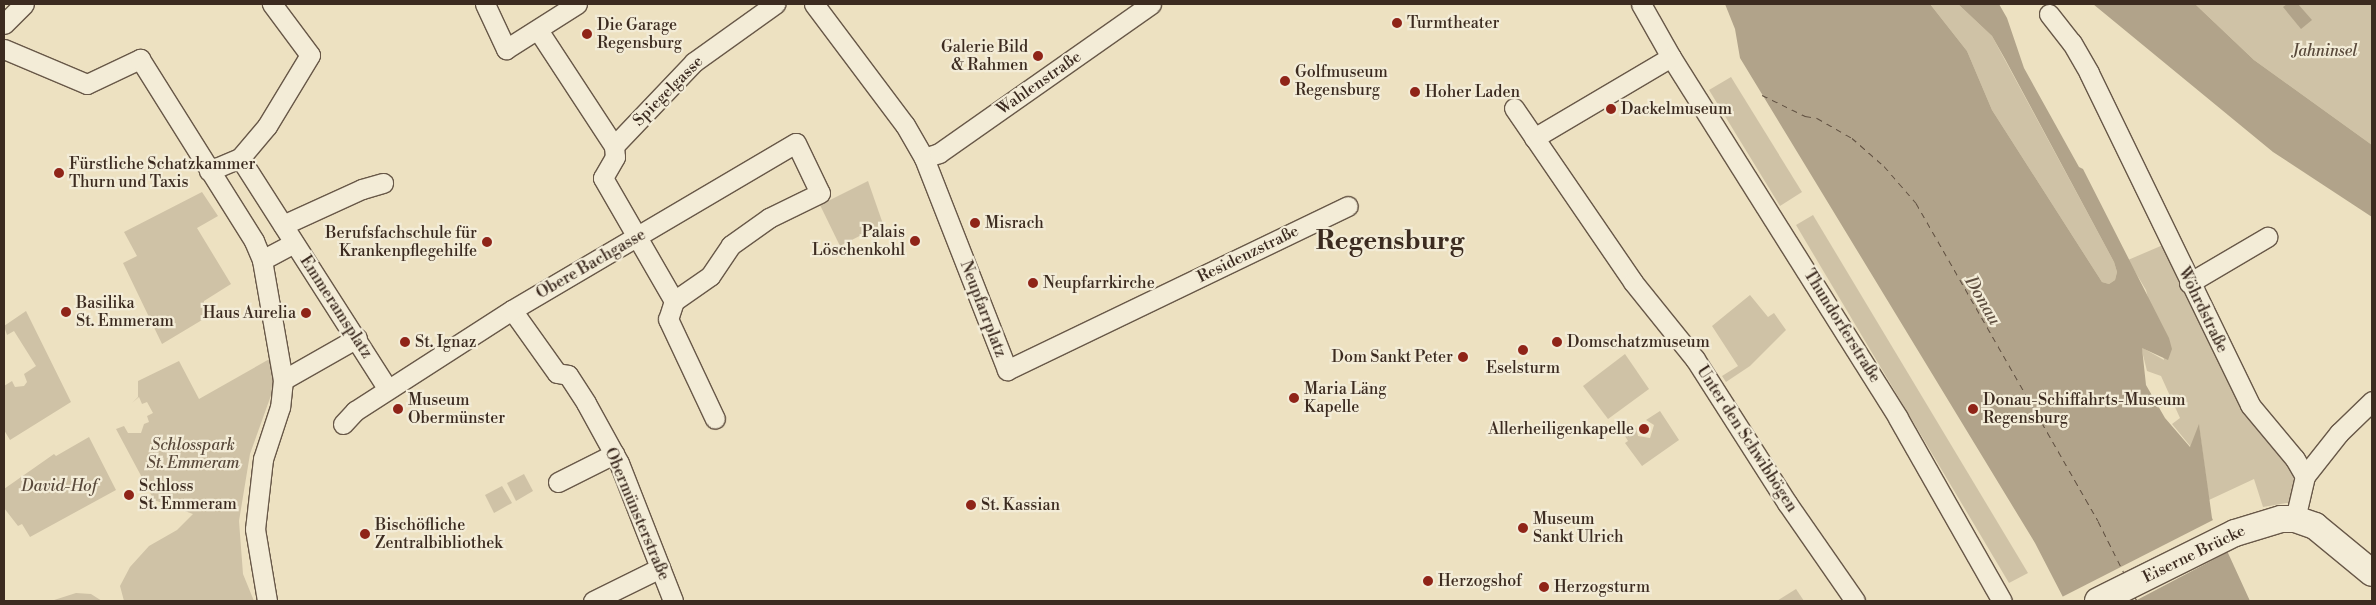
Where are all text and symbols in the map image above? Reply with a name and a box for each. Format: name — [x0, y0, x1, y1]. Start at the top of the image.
place label: Turmtheater — [1407, 13, 1499, 33]
place label: Die Garage Regensburg — [597, 15, 682, 53]
marker: Turmtheater — [1391, 17, 1403, 29]
marker: Die Garage Regensburg — [581, 28, 593, 40]
place label: Galerie Bild & Rahmen — [941, 37, 1028, 75]
park label: Jahninsel — [2293, 41, 2357, 61]
street label: Wahlenstraße — [993, 47, 1085, 119]
marker: Galerie Bild & Rahmen — [1032, 50, 1044, 62]
street label: Spiegelgasse — [629, 52, 707, 130]
place label: Golfmuseum Regensburg — [1295, 62, 1388, 100]
marker: Golfmuseum Regensburg — [1279, 75, 1291, 87]
place label: Hoher Laden — [1425, 82, 1520, 102]
marker: Hoher Laden — [1409, 86, 1421, 98]
place label: Dackelmuseum — [1621, 99, 1732, 119]
marker: Dackelmuseum — [1605, 103, 1617, 115]
place label: Fürstliche Schatzkammer Thurn und Taxis — [69, 154, 255, 192]
marker: Fürstliche Schatzkammer Thurn und Taxis — [53, 167, 65, 179]
place label: Misrach — [985, 213, 1044, 233]
marker: Misrach — [969, 217, 981, 229]
street label: Residenzstraße — [1194, 221, 1302, 287]
place label: Palais Löschenkohl — [812, 222, 905, 260]
place label: Berufsfachschule für Krankenpflegehilfe — [325, 223, 477, 261]
street label: Obere Bachgasse — [533, 225, 649, 303]
district label: Regensburg — [1316, 226, 1464, 258]
marker: Palais Löschenkohl — [909, 235, 921, 247]
marker: Berufsfachschule für Krankenpflegehilfe — [481, 236, 493, 248]
street label: Emmeramsplatz — [296, 252, 376, 362]
street label: Neupfarrplatz — [956, 258, 1010, 360]
street label: Wöhrdstraße — [2174, 264, 2232, 356]
street label: Thundorferstraße — [1799, 266, 1885, 386]
water label: Donau — [1959, 272, 2005, 330]
place label: Neupfarrkirche — [1043, 273, 1155, 293]
marker: Neupfarrkirche — [1027, 277, 1039, 289]
place label: Basilika St. Emmeram — [76, 293, 174, 331]
place label: Haus Aurelia — [203, 303, 296, 323]
marker: Basilika St. Emmeram — [60, 306, 72, 318]
marker: Haus Aurelia — [300, 307, 312, 319]
place label: St. Ignaz — [415, 332, 476, 352]
place label: Domschatzmuseum — [1567, 332, 1710, 352]
marker: St. Ignaz — [399, 336, 411, 348]
marker: Domschatzmuseum — [1551, 336, 1563, 348]
marker: Eselsturm — [1517, 344, 1529, 356]
place label: Dom Sankt Peter — [1332, 347, 1453, 367]
marker: Dom Sankt Peter — [1457, 351, 1469, 363]
place label: Eselsturm — [1486, 358, 1560, 378]
street label: Unter den Schwibbögen — [1692, 362, 1802, 516]
place label: Maria Läng Kapelle — [1304, 379, 1387, 417]
place label: Museum Obermünster — [408, 390, 505, 428]
place label: Donau-Schiffahrts-Museum Regensburg — [1983, 390, 2186, 428]
marker: Maria Läng Kapelle — [1288, 392, 1300, 404]
marker: Museum Obermünster — [392, 403, 404, 415]
marker: Donau-Schiffahrts-Museum Regensburg — [1967, 403, 1979, 415]
place label: Allerheiligenkapelle — [1488, 419, 1634, 439]
marker: Allerheiligenkapelle — [1638, 423, 1650, 435]
park label: Schlosspark St. Emmeram — [147, 435, 239, 473]
street label: Obermünsterstraße — [600, 445, 674, 583]
park label: David-Hof — [21, 476, 97, 496]
place label: Schloss St. Emmeram — [139, 476, 237, 514]
marker: Schloss St. Emmeram — [123, 489, 135, 501]
place label: St. Kassian — [981, 495, 1060, 515]
marker: St. Kassian — [965, 499, 977, 511]
place label: Museum Sankt Ulrich — [1533, 509, 1624, 547]
place label: Bischöfliche Zentralbibliothek — [375, 515, 503, 553]
street label: Eiserne Brücke — [2140, 521, 2248, 587]
marker: Museum Sankt Ulrich — [1517, 522, 1529, 534]
marker: Bischöfliche Zentralbibliothek — [359, 528, 371, 540]
place label: Herzogshof — [1438, 571, 1522, 591]
marker: Herzogshof — [1422, 575, 1434, 587]
place label: Herzogsturm — [1554, 577, 1650, 597]
marker: Herzogsturm — [1538, 581, 1550, 593]

